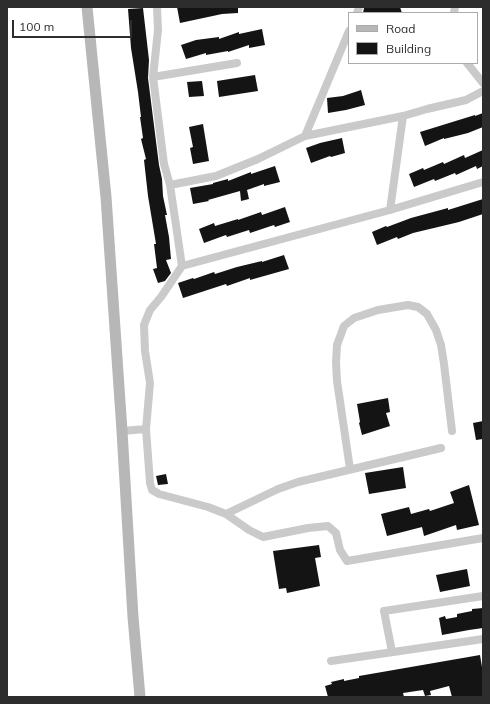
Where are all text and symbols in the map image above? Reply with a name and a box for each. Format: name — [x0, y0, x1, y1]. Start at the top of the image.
scale bar — [14, 12, 134, 38]
legend — [348, 12, 478, 64]
text: 100 m — [19, 19, 54, 34]
text: Road — [386, 21, 415, 36]
text: Building — [386, 41, 431, 56]

